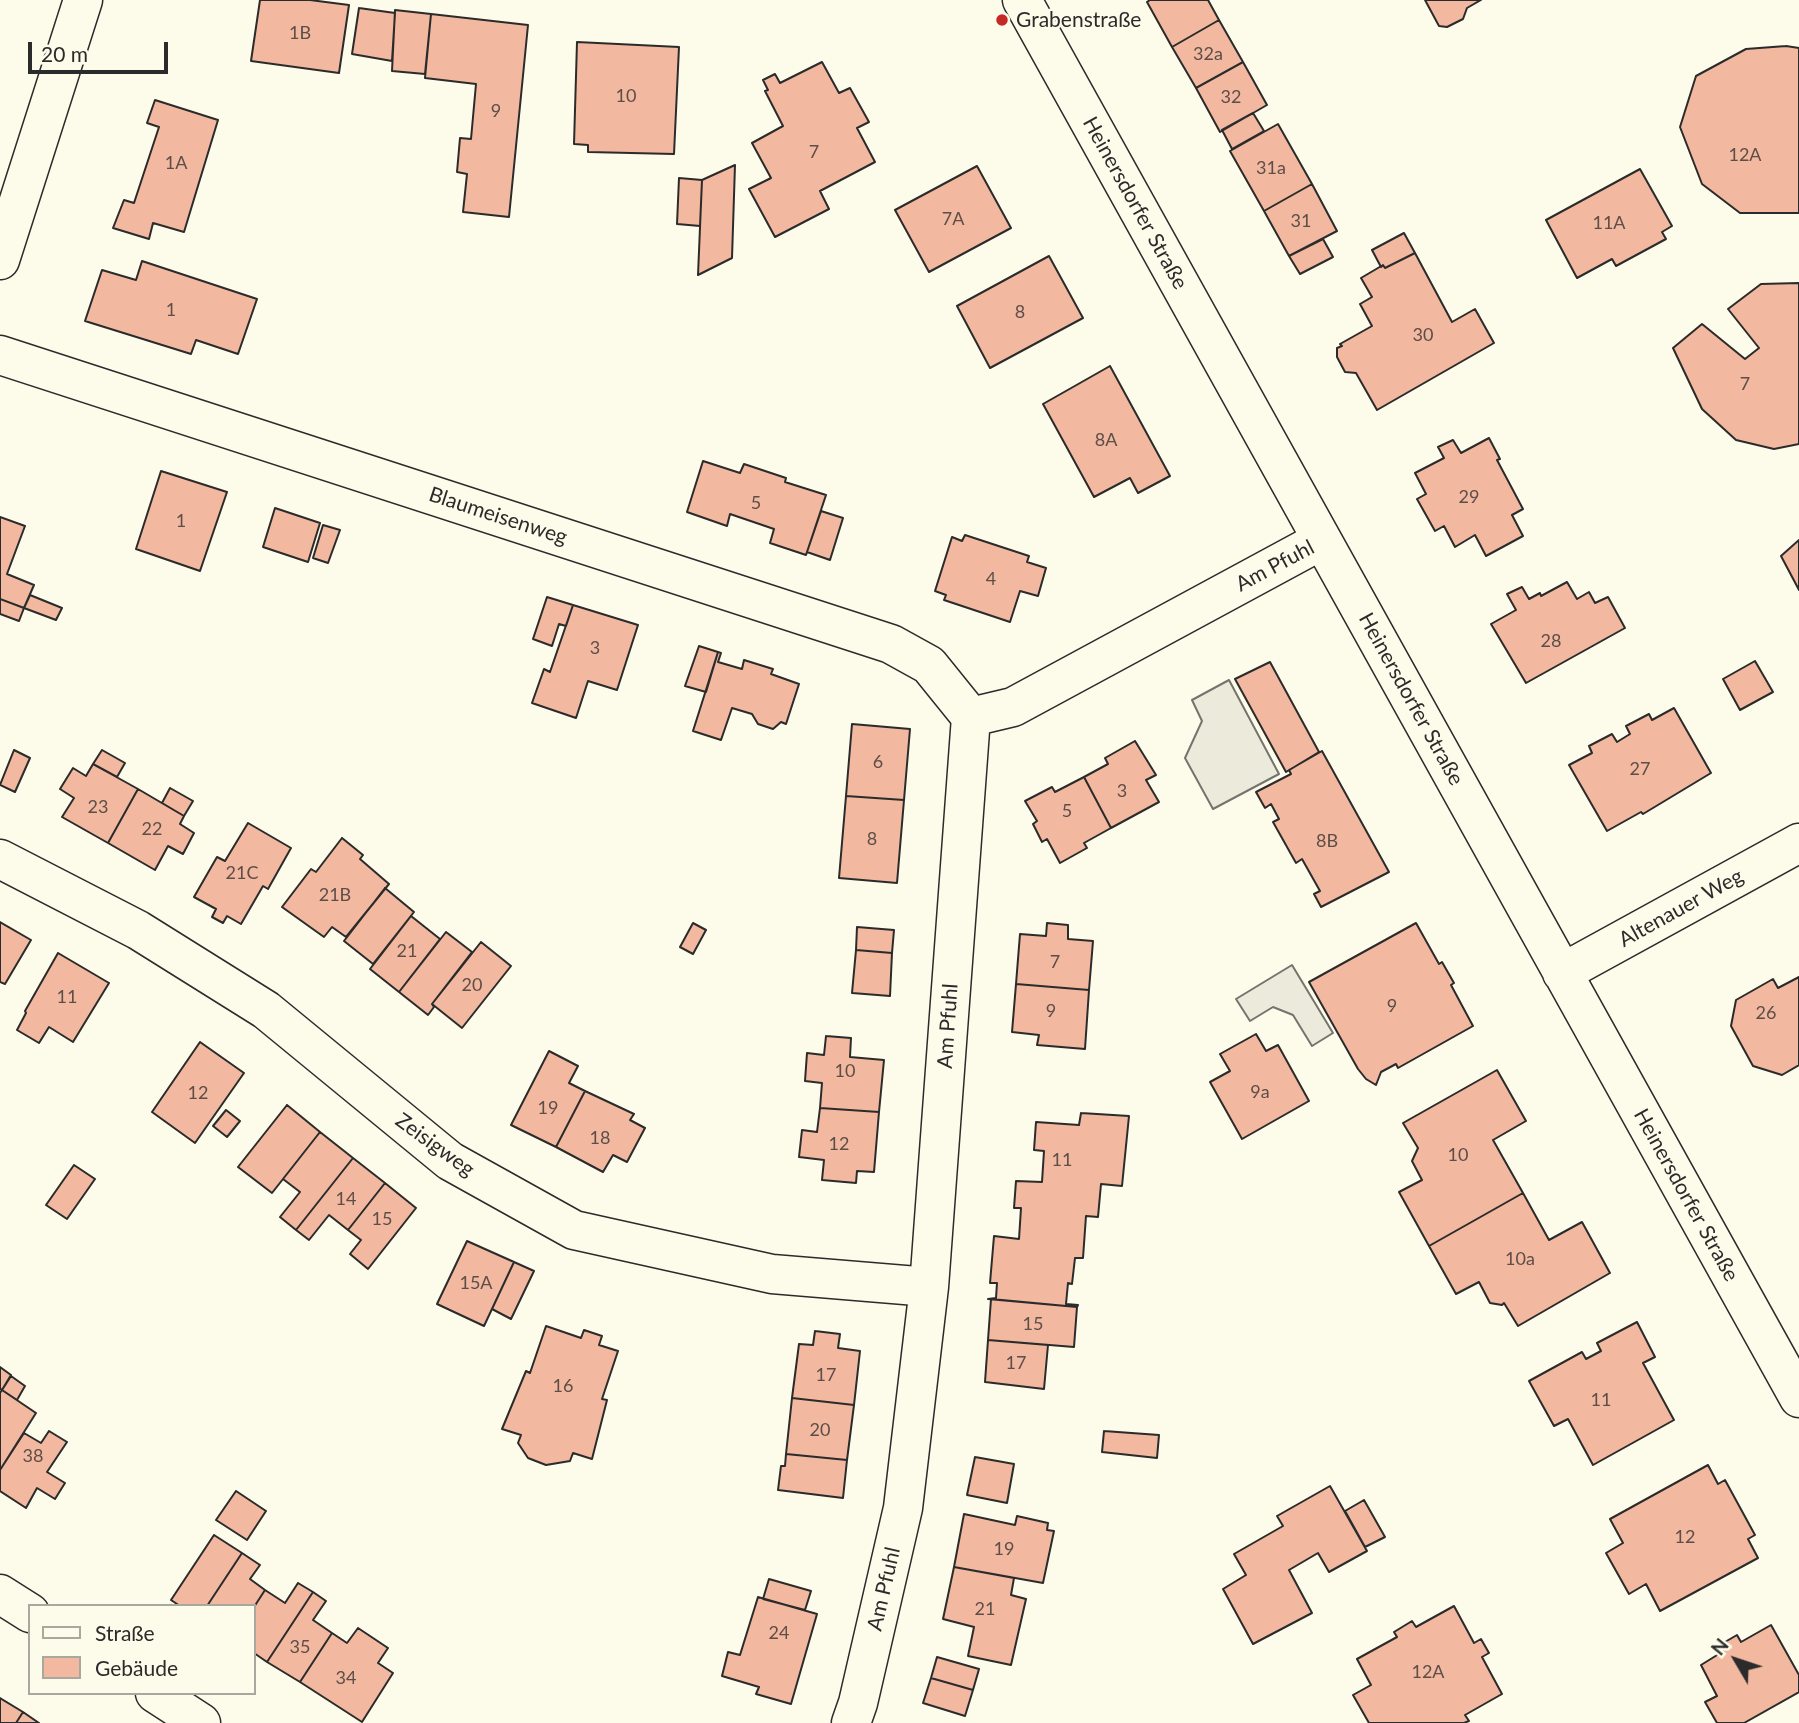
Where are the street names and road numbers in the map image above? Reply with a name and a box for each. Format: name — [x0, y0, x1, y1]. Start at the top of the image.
street label: Heinersdorfer Straße — [1077, 112, 1193, 294]
street label: Blaumeisenweg — [426, 482, 570, 550]
street label: Am Pfuhl — [1231, 535, 1319, 597]
street label: Heinersdorfer Straße — [1353, 608, 1469, 790]
street label: Altenauer Weg — [1614, 863, 1748, 953]
street label: Am Pfuhl — [932, 983, 964, 1069]
street label: Heinersdorfer Straße — [1628, 1104, 1744, 1286]
street label: Zeisigweg — [391, 1108, 479, 1182]
street label: Am Pfuhl — [862, 1545, 906, 1633]

